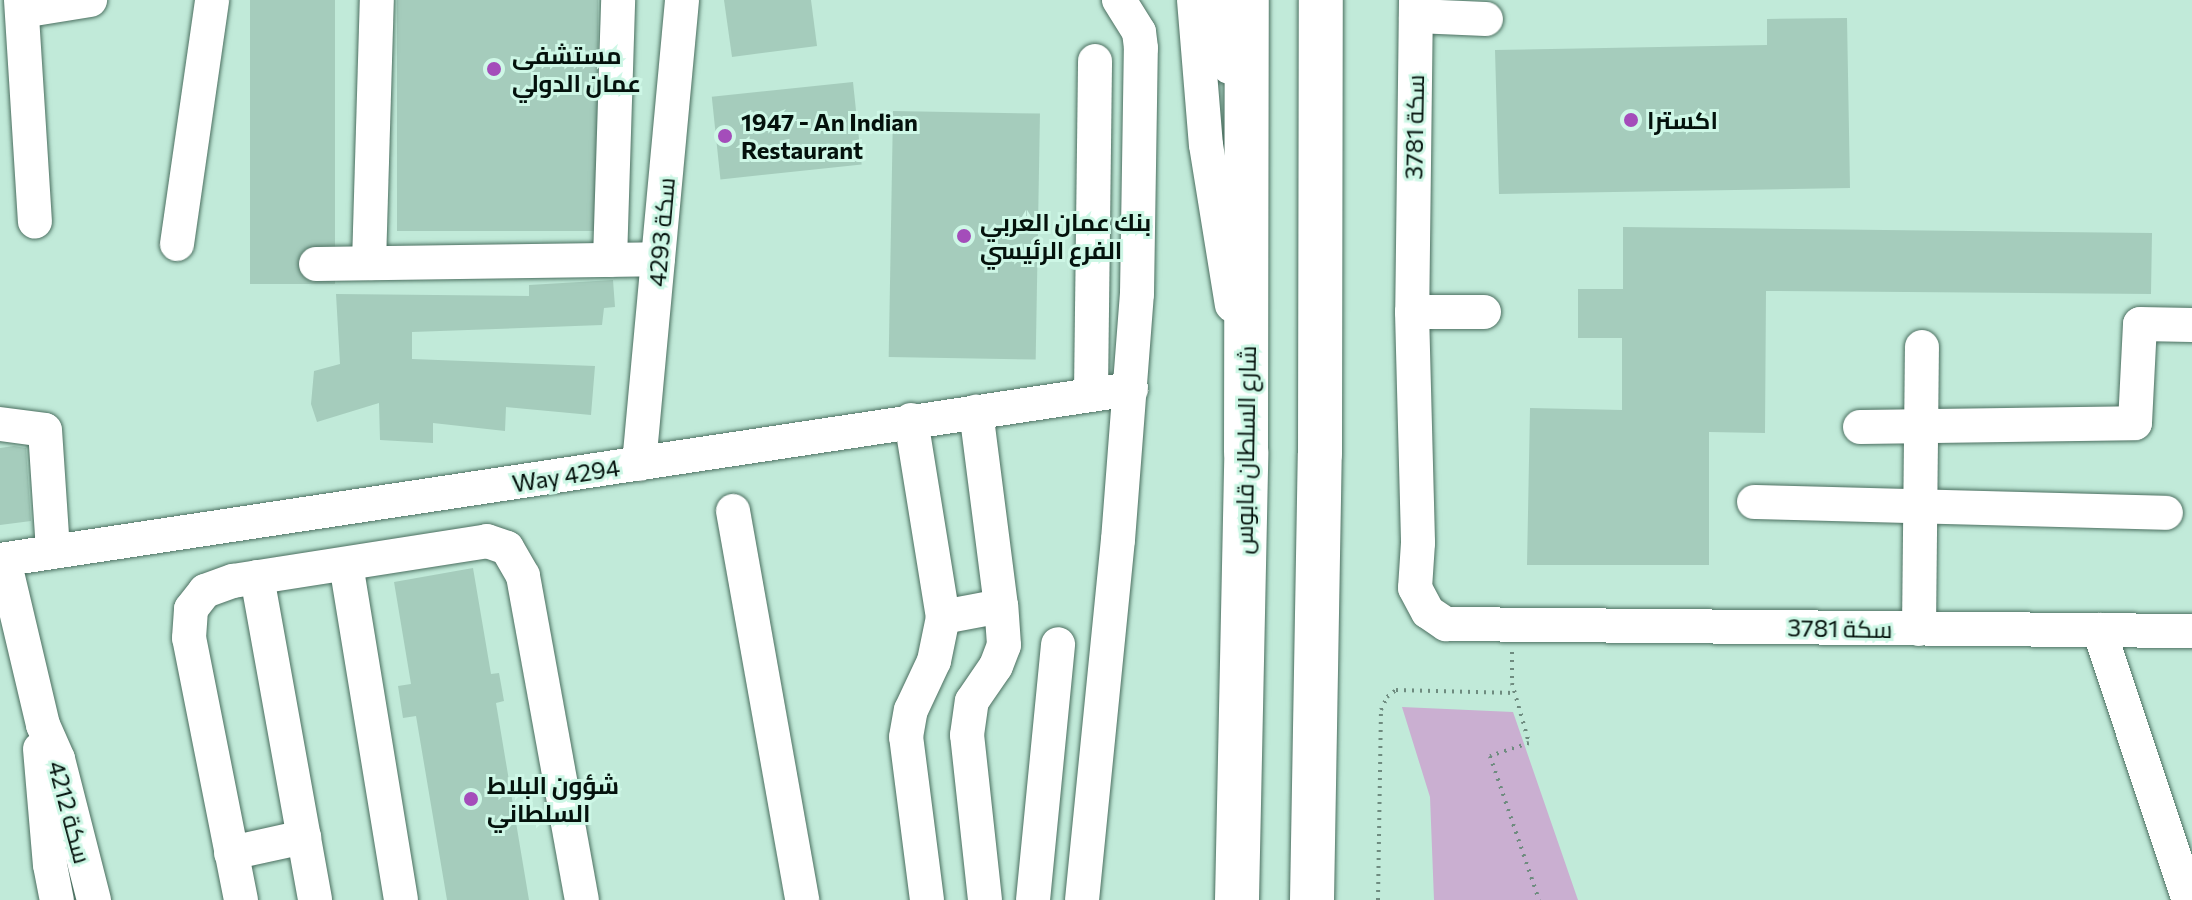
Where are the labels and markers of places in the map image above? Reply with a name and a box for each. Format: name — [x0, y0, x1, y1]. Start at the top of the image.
place label: مستشفى عمان الدولي — [512, 41, 641, 97]
marker: مستشفى عمان الدولي — [483, 58, 505, 80]
place label: اكسترا — [1647, 106, 1718, 134]
place label: 1947 - An Indian Restaurant — [741, 108, 918, 164]
marker: اكسترا — [1622, 111, 1640, 129]
marker: 1947 - An Indian Restaurant — [716, 127, 734, 145]
place label: بنك عمان العربي الفرع الرئيسي — [980, 208, 1151, 264]
marker: بنك عمان العربي الفرع الرئيسي — [955, 227, 973, 245]
place label: شؤون البلاط السلطاني — [487, 771, 619, 827]
marker: شؤون البلاط السلطاني — [462, 790, 480, 808]

